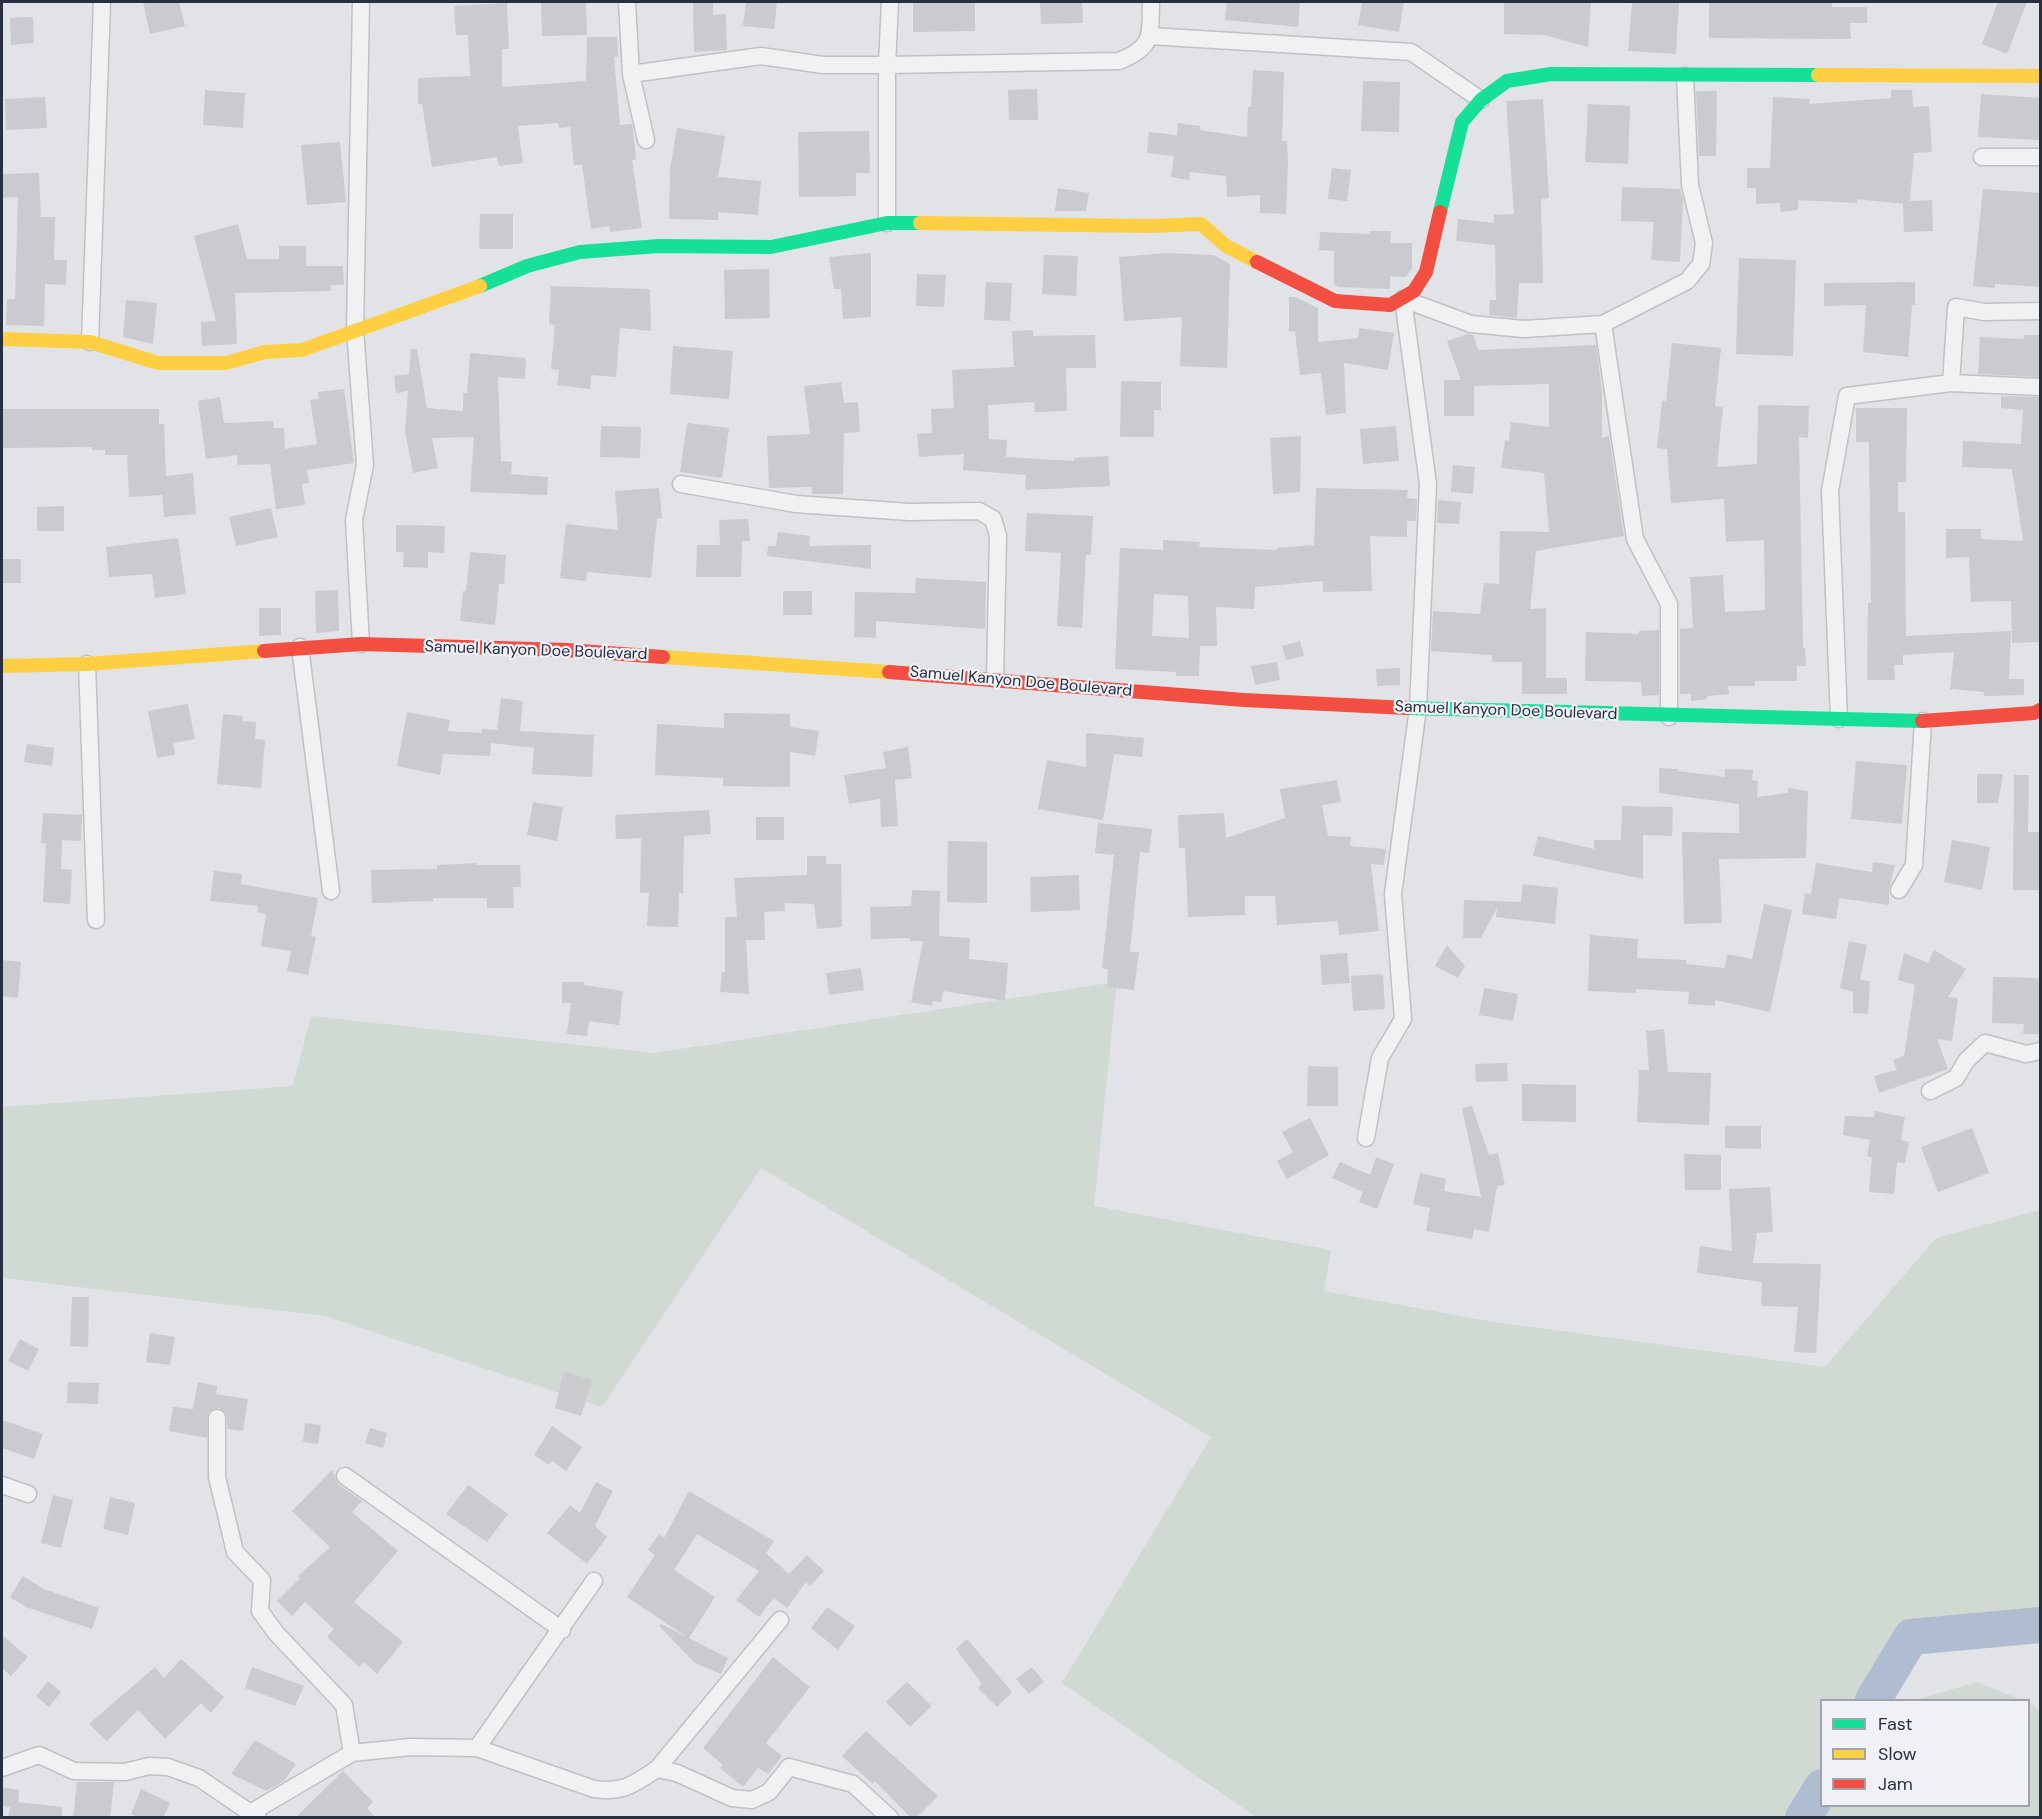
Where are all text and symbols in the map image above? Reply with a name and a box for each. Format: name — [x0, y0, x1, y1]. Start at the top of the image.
street label: Samuel Kanyon Doe Boulevard — [424, 638, 648, 664]
street label: Samuel Kanyon Doe Boulevard — [909, 663, 1133, 701]
street label: Samuel Kanyon Doe Boulevard — [1394, 698, 1618, 724]
legend — [1820, 1699, 2030, 1807]
text: Fast — [1878, 1712, 1913, 1736]
text: Slow — [1878, 1742, 1917, 1766]
text: Jam — [1878, 1772, 1913, 1796]

